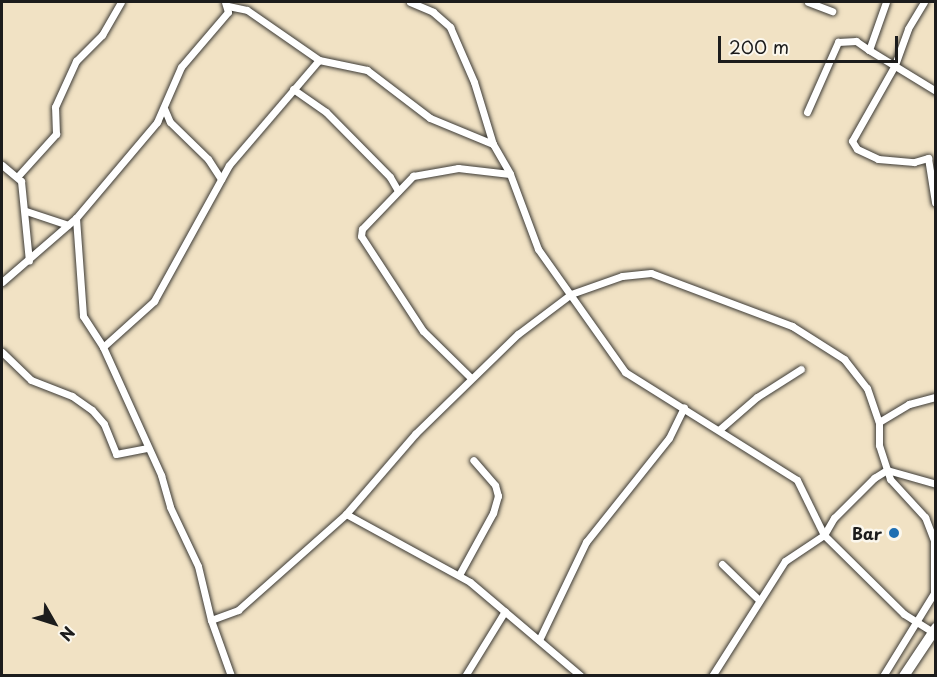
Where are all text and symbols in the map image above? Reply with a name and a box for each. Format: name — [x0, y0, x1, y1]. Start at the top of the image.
scale bar — [721, 24, 901, 62]
text: 200 m — [729, 33, 789, 60]
place label: Bar — [852, 523, 882, 543]
marker: Bar — [887, 526, 901, 540]
north arrow — [24, 593, 84, 653]
text: N — [55, 622, 81, 647]

